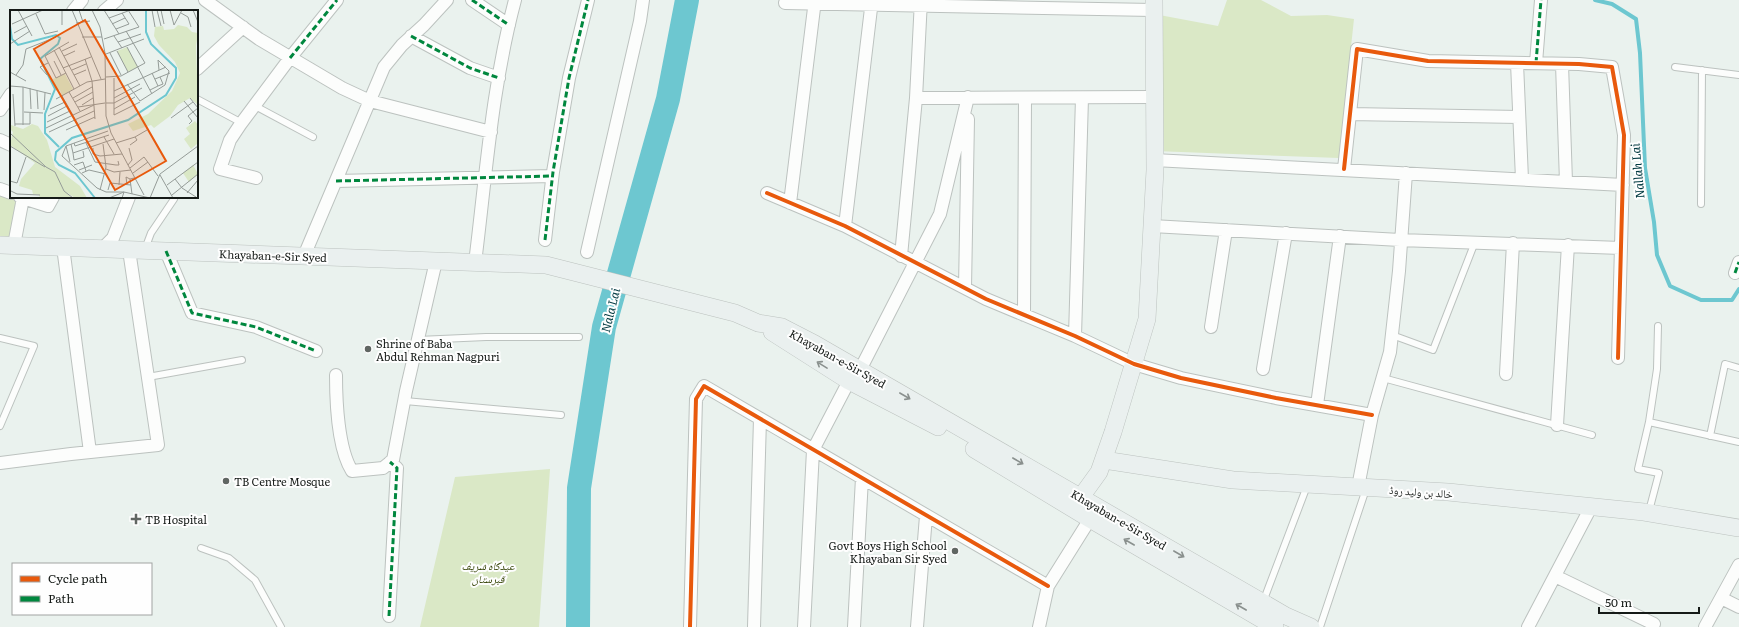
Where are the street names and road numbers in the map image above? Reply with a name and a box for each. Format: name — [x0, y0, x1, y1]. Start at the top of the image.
street label: Khayaban-e-Sir Syed — [219, 245, 328, 265]
street label: Khayaban-e-Sir Syed — [787, 325, 889, 391]
street label: خالد بن ولید روڈ — [1389, 481, 1453, 501]
street label: Khayaban-e-Sir Syed — [1068, 485, 1170, 553]

